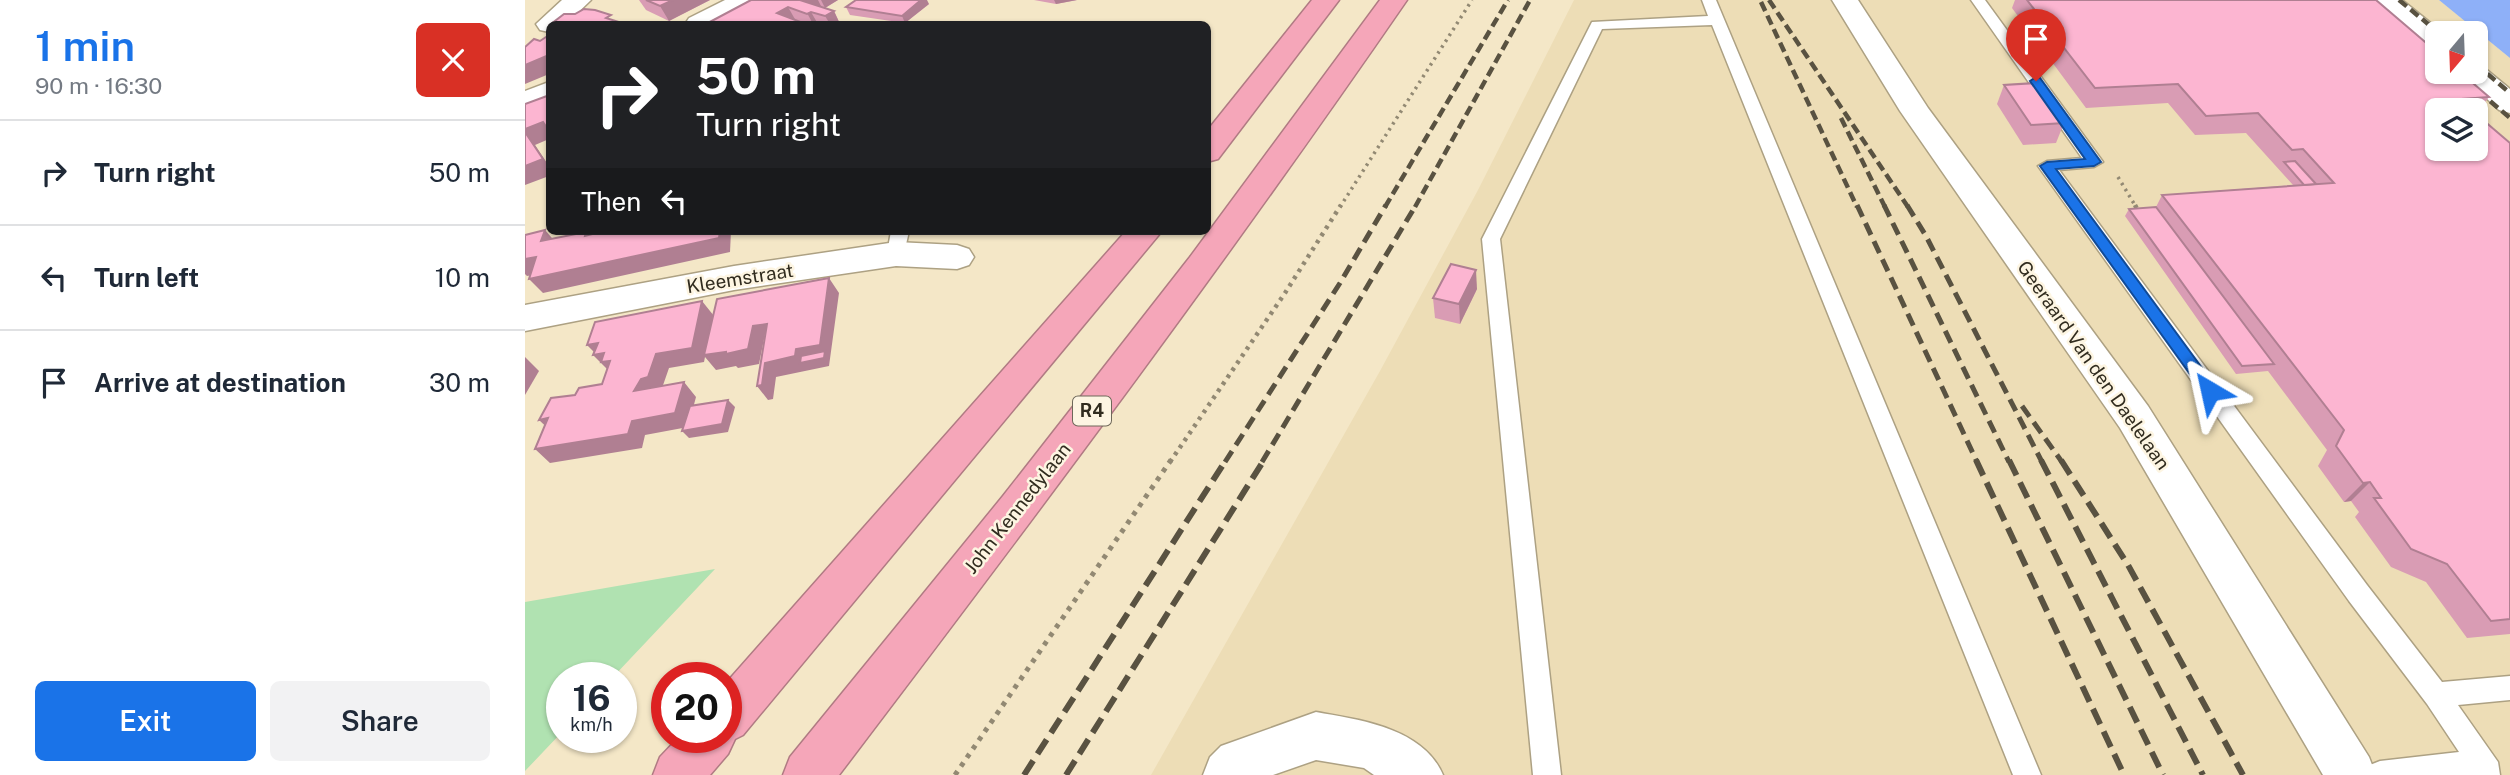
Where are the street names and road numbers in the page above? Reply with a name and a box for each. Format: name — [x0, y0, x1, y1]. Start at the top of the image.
street label: Geeraard Van den Daelelaan — [2013, 256, 2175, 474]
street label: Kleemstraat — [685, 259, 795, 297]
road number: R4 — [1073, 396, 1111, 426]
street label: John Kennedylaan — [959, 438, 1075, 578]

